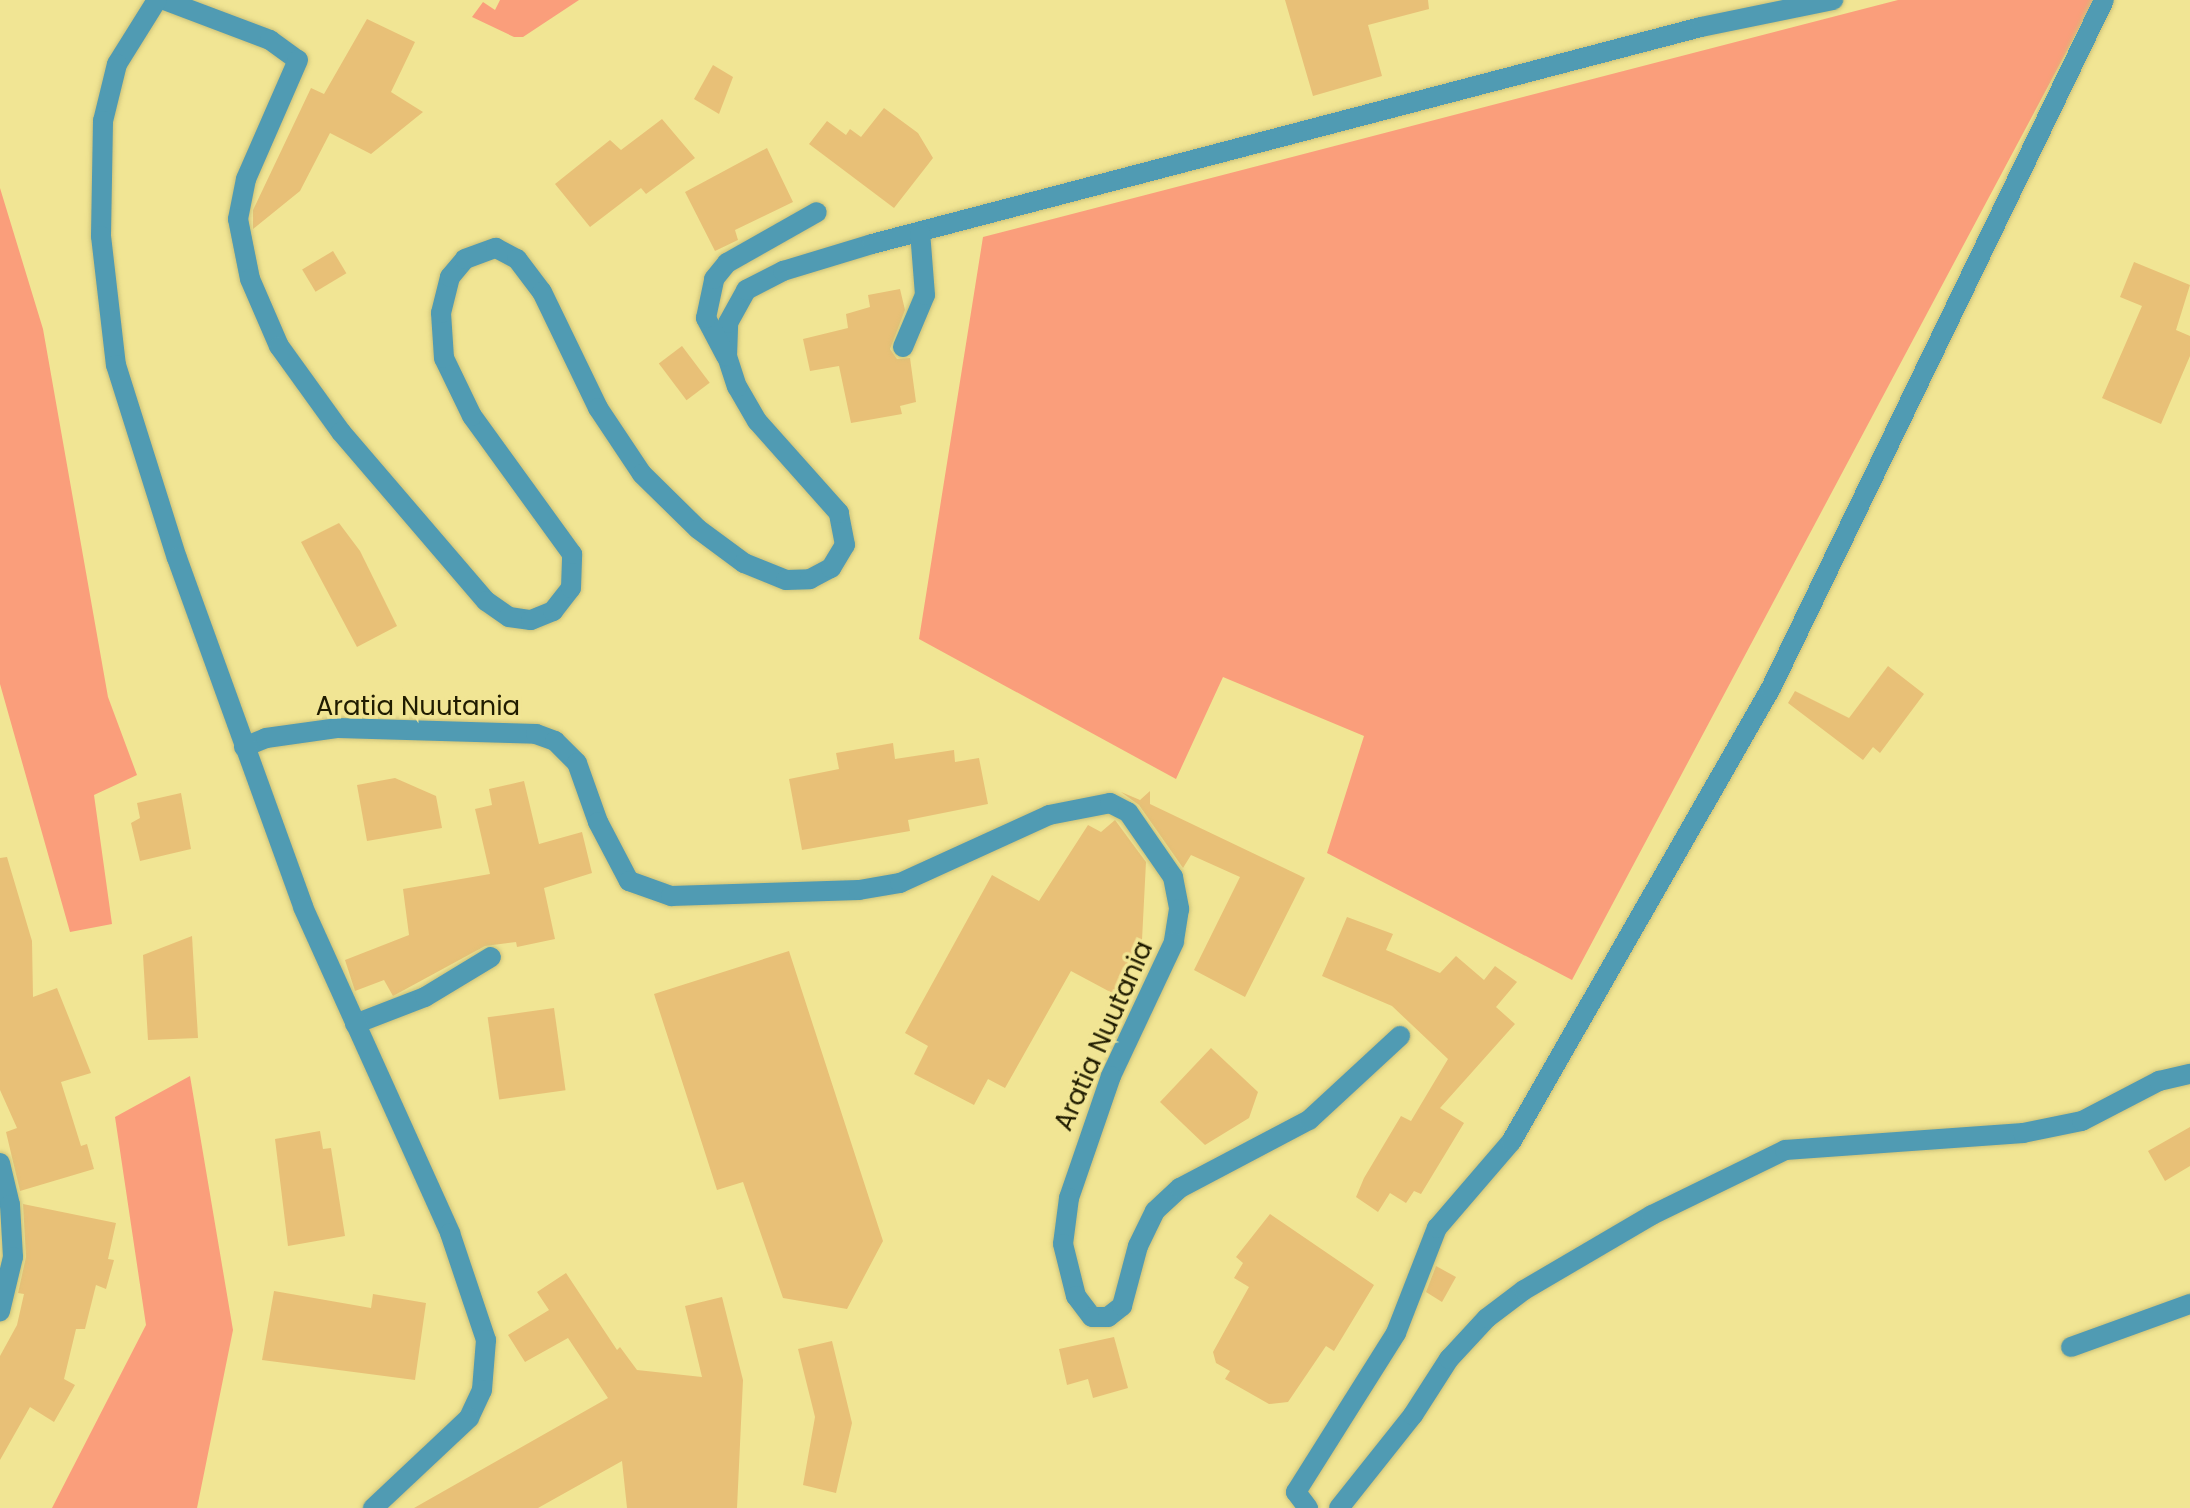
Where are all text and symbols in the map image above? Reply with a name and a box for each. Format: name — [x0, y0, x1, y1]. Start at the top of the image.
street label: Aratia Nuutania — [316, 691, 520, 723]
street label: Aratia Nuutania — [1048, 936, 1160, 1136]

